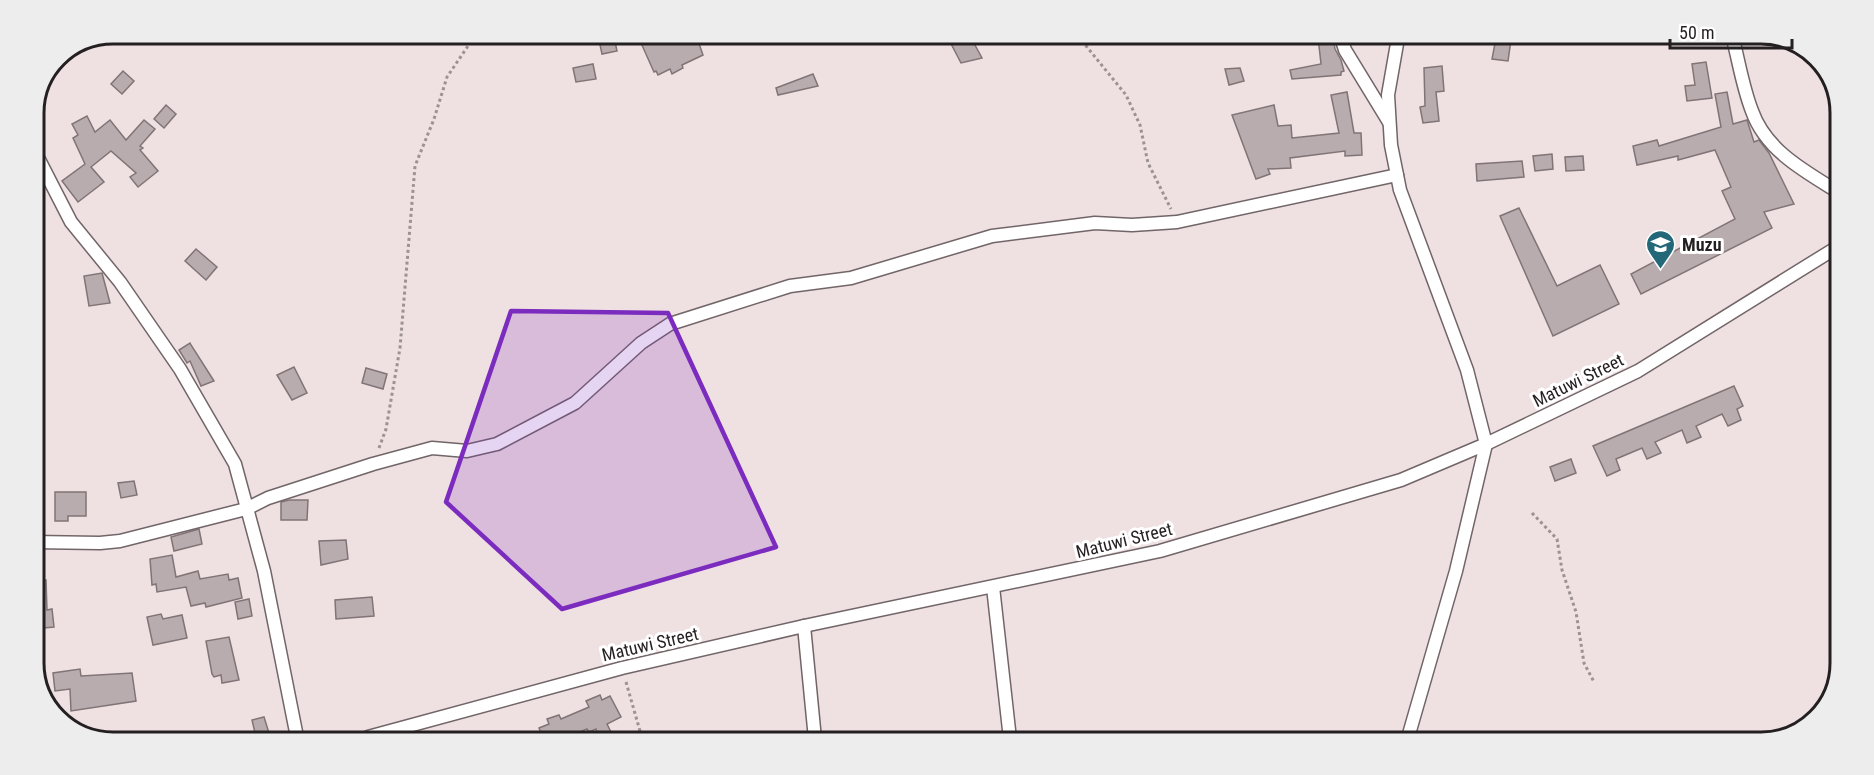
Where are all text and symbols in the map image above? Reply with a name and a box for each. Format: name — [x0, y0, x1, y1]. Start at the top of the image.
scale bar — [1670, 12, 1792, 50]
text: 50 m — [1679, 22, 1714, 43]
school or university icon: Muzu — [1645, 228, 1677, 270]
place label: Muzu — [1682, 234, 1722, 255]
street label: Matuwi Street — [1529, 349, 1627, 411]
street label: Matuwi Street — [1074, 518, 1174, 562]
street label: Matuwi Street — [600, 623, 700, 665]

